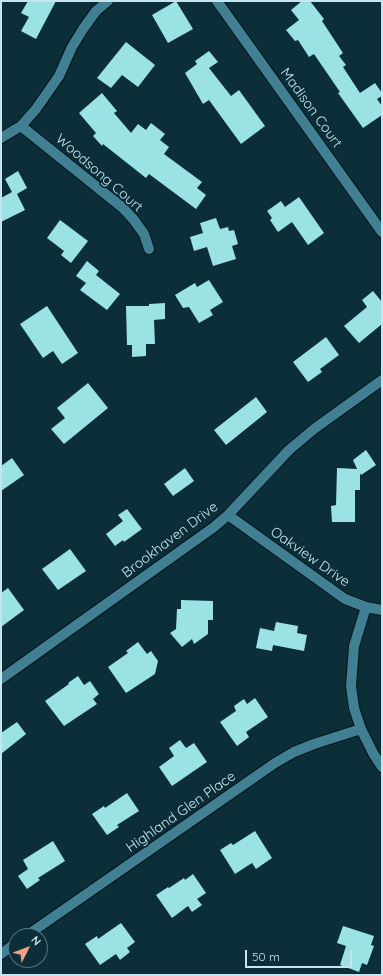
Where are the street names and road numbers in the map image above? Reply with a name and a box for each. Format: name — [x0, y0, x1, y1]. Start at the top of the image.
street label: Madison Court — [277, 65, 345, 151]
street label: Woodsong Court — [52, 131, 146, 215]
street label: Brookhaven Drive — [119, 498, 221, 582]
street label: Oakview Drive — [267, 523, 353, 591]
street label: Highland Glen Place — [123, 768, 239, 856]

